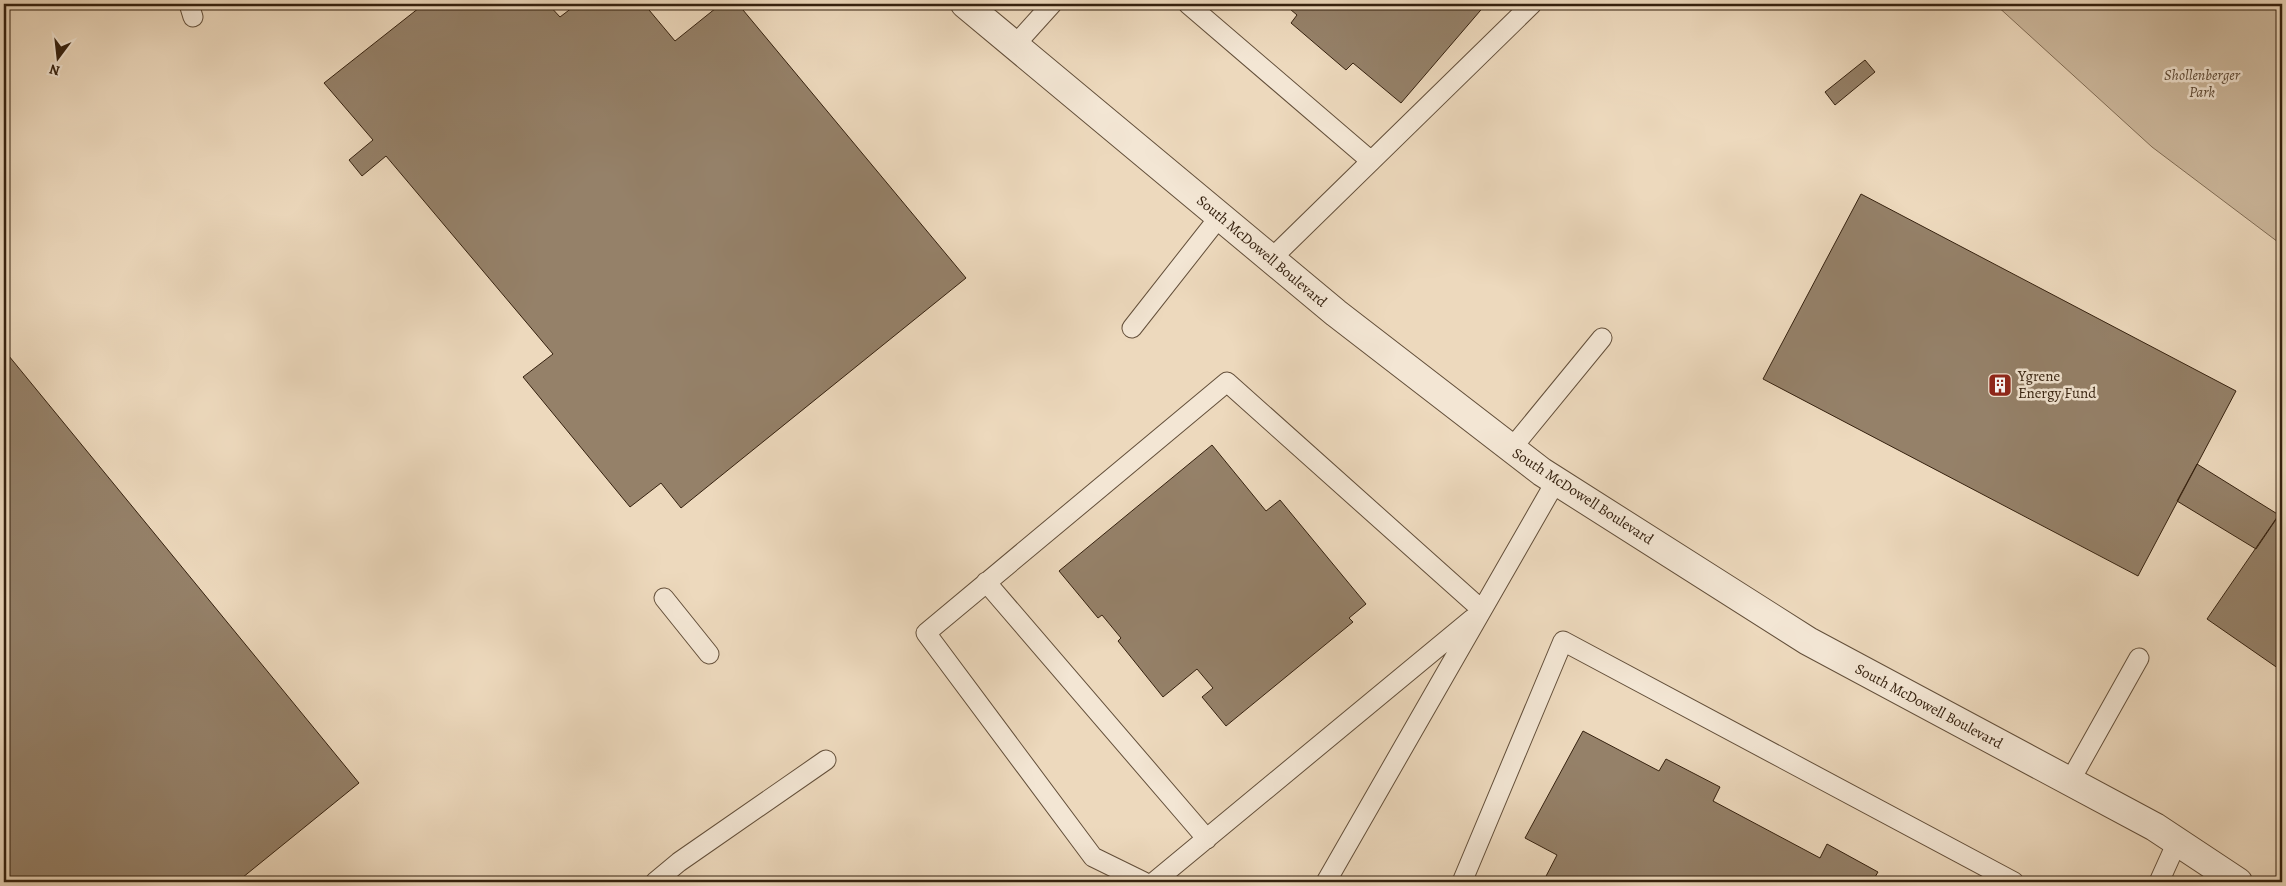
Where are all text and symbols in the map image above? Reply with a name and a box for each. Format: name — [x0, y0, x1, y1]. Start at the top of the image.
north arrow — [32, 32, 82, 82]
text: N — [47, 60, 62, 81]
park label: Shollenberger Park — [2164, 65, 2241, 102]
street label: South McDowell Boulevard — [1193, 190, 1332, 312]
place label: Ygrene Energy Fund — [2017, 366, 2097, 403]
building icon: Ygrene Energy Fund — [1987, 372, 2013, 398]
street label: South McDowell Boulevard — [1509, 443, 1658, 550]
street label: South McDowell Boulevard — [1852, 659, 2007, 754]

